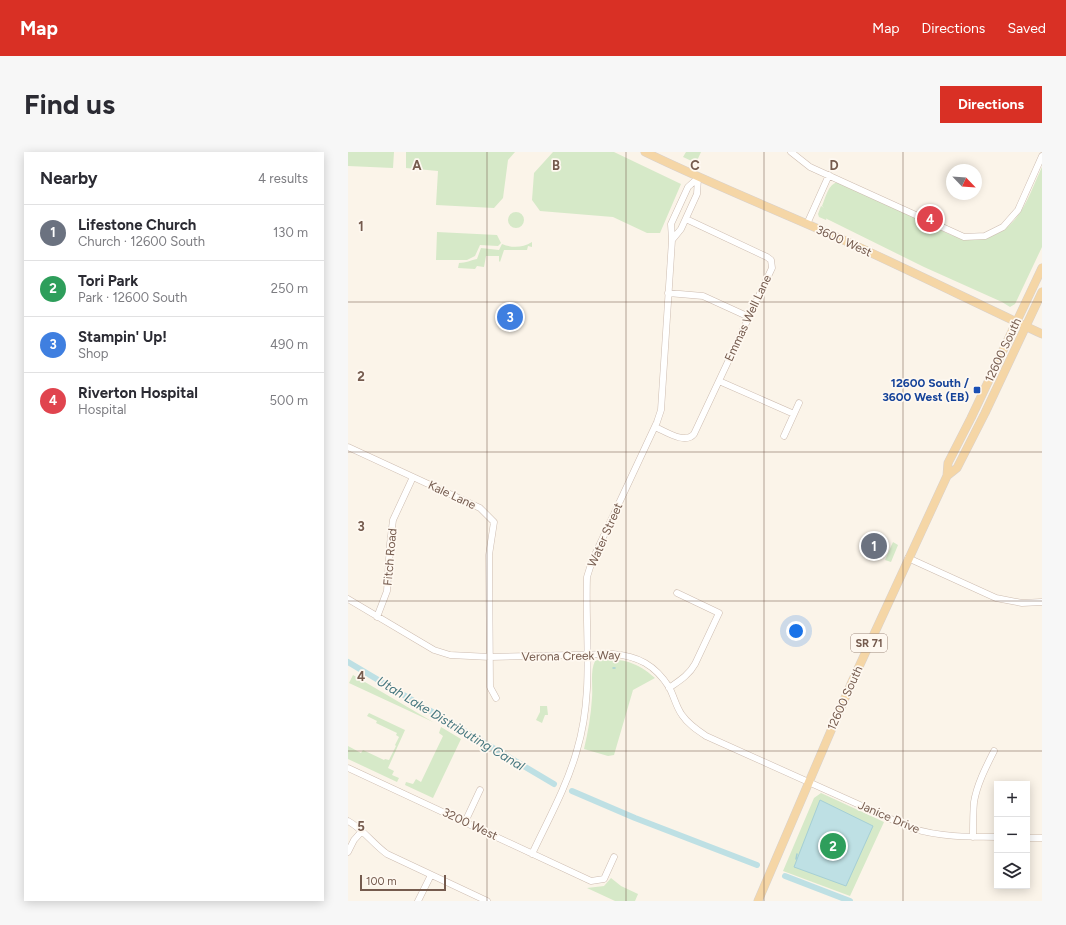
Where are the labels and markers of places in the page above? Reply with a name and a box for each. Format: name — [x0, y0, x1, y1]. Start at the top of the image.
pin: 4 — [917, 204, 943, 234]
pin: 3 — [497, 302, 523, 332]
place label: 12600 South / 3600 West (EB) — [882, 376, 969, 404]
marker: 12600 South / 3600 West (EB) — [972, 385, 982, 395]
pin: 1 — [861, 531, 887, 561]
pin: 2 — [820, 831, 846, 861]

